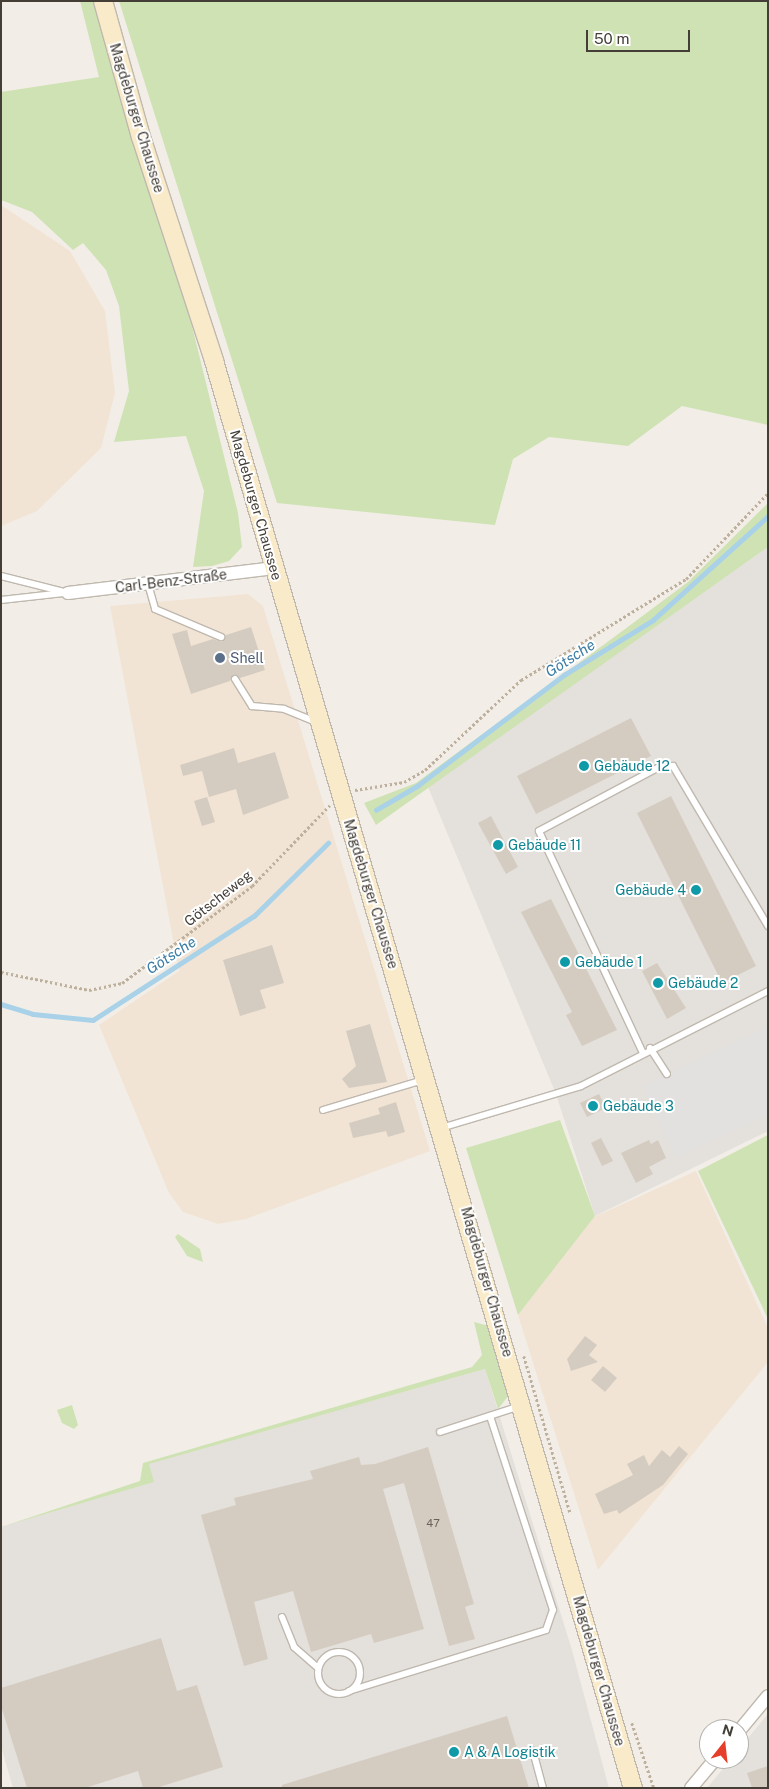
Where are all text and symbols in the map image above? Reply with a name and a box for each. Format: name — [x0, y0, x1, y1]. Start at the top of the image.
scale bar — [589, 20, 693, 52]
text: 50 m — [594, 30, 629, 47]
street label: Magdeburger Chaussee — [106, 41, 168, 195]
street label: Magdeburger Chaussee — [226, 428, 286, 582]
street label: Carl-Benz-Straße — [114, 566, 228, 596]
water label: Götsche — [542, 635, 598, 681]
place label: Shell — [230, 650, 264, 666]
marker: Shell — [214, 652, 226, 664]
place label: Gebäude 12 — [594, 758, 670, 774]
marker: Gebäude 12 — [578, 760, 590, 772]
street label: Magdeburger Chaussee — [340, 817, 402, 971]
place label: Gebäude 11 — [508, 837, 581, 853]
marker: Gebäude 11 — [492, 839, 504, 851]
street label: Götscheweg — [181, 866, 255, 930]
place label: Gebäude 4 — [615, 882, 686, 898]
marker: Gebäude 4 — [690, 884, 702, 896]
water label: Götsche — [143, 932, 199, 978]
place label: Gebäude 1 — [575, 954, 643, 970]
marker: Gebäude 1 — [559, 956, 571, 968]
place label: Gebäude 2 — [668, 975, 738, 991]
marker: Gebäude 2 — [652, 977, 664, 989]
place label: Gebäude 3 — [603, 1098, 674, 1114]
marker: Gebäude 3 — [587, 1100, 599, 1112]
street label: Magdeburger Chaussee — [457, 1205, 517, 1359]
house number: 47 — [426, 1516, 440, 1530]
street label: Magdeburger Chaussee — [569, 1594, 629, 1748]
north arrow — [699, 1719, 749, 1769]
text: N — [720, 1721, 735, 1740]
place label: A & A Logistik — [464, 1744, 556, 1760]
marker: A & A Logistik — [448, 1746, 460, 1758]

